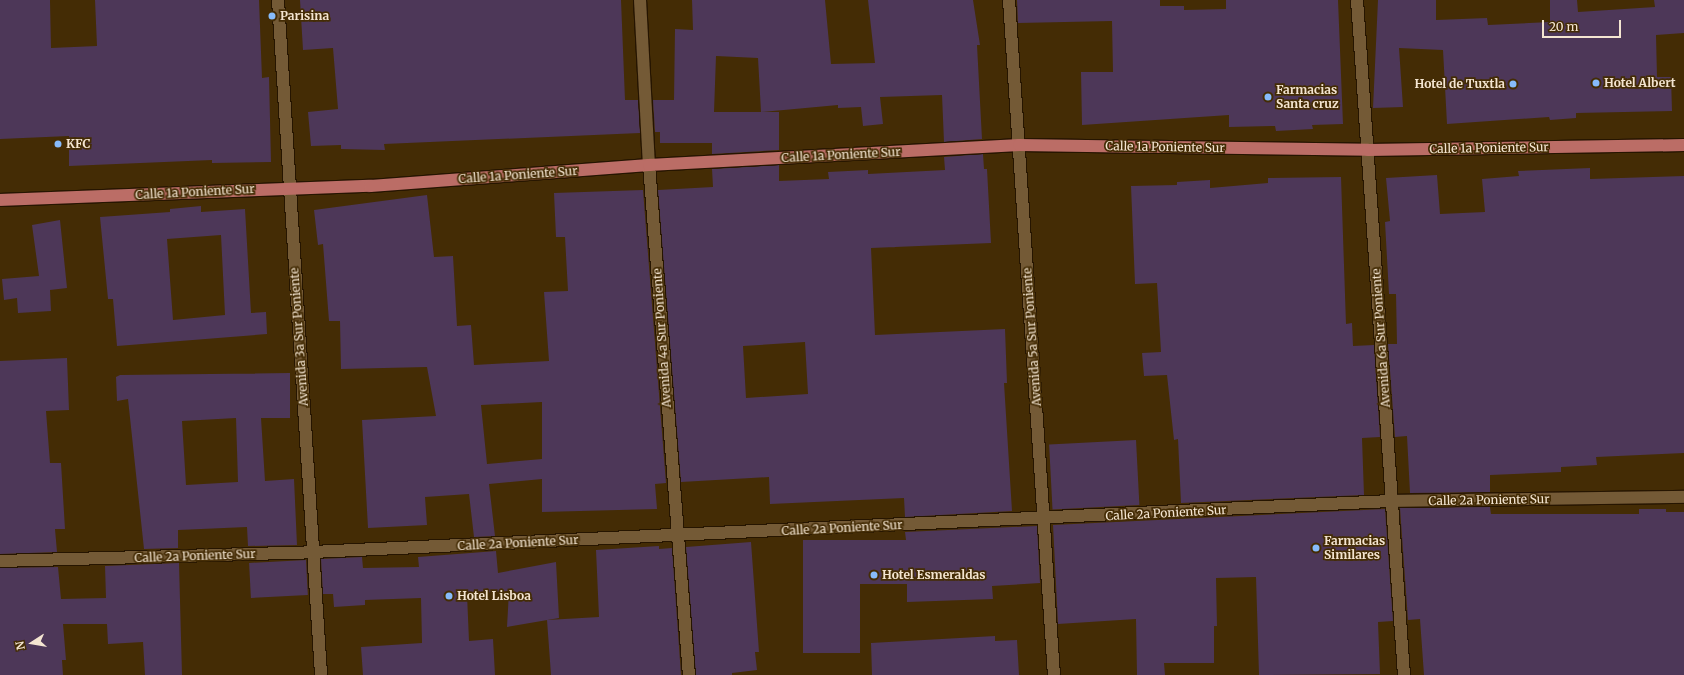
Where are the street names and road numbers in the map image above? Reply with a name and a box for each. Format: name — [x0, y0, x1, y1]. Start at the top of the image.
street label: Calle 1a Poniente Sur — [1105, 139, 1225, 155]
street label: Calle 1a Poniente Sur — [1429, 140, 1549, 156]
street label: Calle 1a Poniente Sur — [781, 145, 901, 165]
street label: Calle 1a Poniente Sur — [458, 164, 578, 186]
street label: Calle 1a Poniente Sur — [135, 182, 255, 202]
street label: Avenida 3a Sur Poniente — [287, 267, 311, 407]
street label: Avenida 5a Sur Poniente — [1020, 267, 1044, 407]
street label: Avenida 4a Sur Poniente — [650, 268, 674, 408]
street label: Avenida 6a Sur Poniente — [1369, 268, 1393, 408]
street label: Calle 2a Poniente Sur — [1428, 492, 1550, 508]
street label: Calle 2a Poniente Sur — [1105, 503, 1227, 523]
street label: Calle 2a Poniente Sur — [781, 518, 903, 538]
street label: Calle 2a Poniente Sur — [457, 533, 579, 553]
street label: Calle 2a Poniente Sur — [134, 547, 256, 565]

